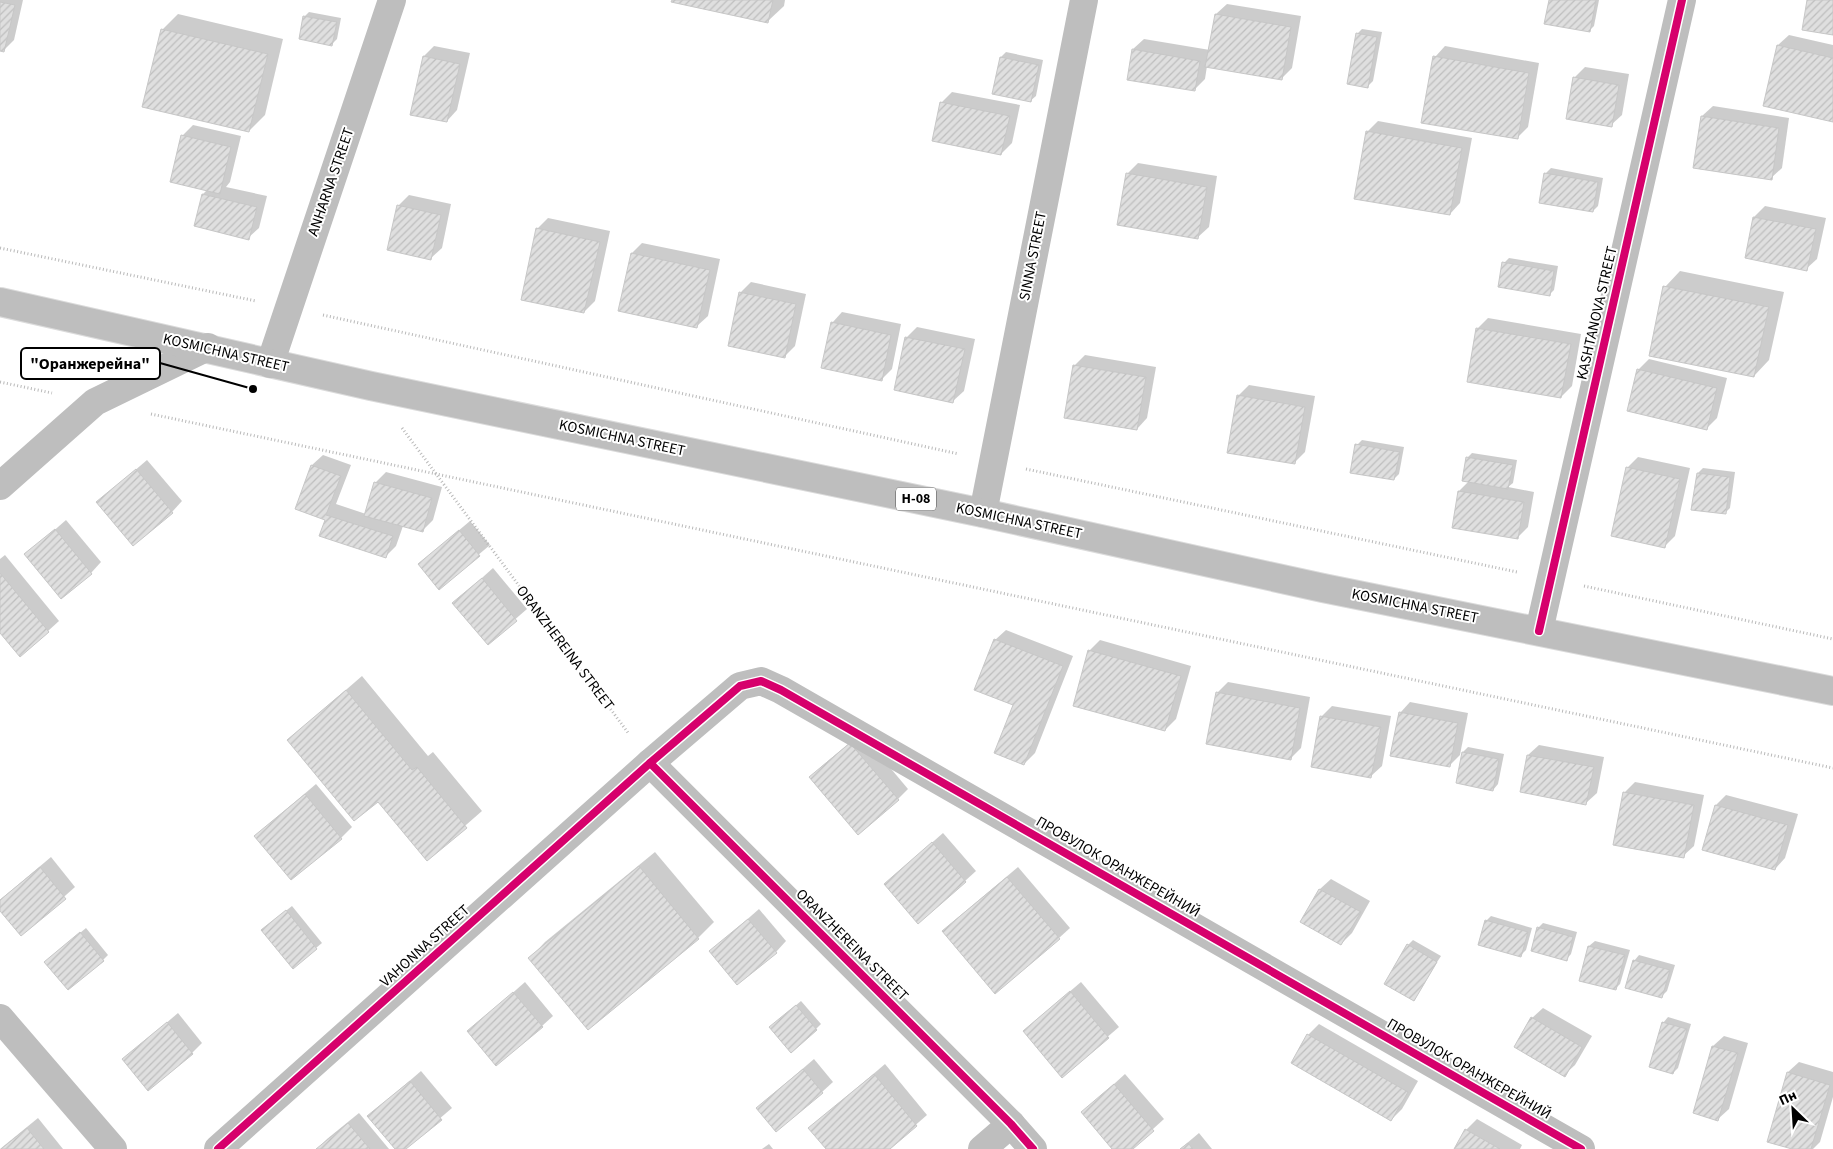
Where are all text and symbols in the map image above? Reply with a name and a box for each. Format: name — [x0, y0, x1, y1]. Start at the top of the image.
street label: ANHARNA STREET — [303, 125, 359, 239]
street label: SINNA STREET — [1014, 210, 1052, 302]
street label: KASHTANOVA STREET — [1571, 244, 1623, 382]
street label: KOSMICHNA STREET — [161, 328, 291, 378]
callout: "Оранжерейна" — [21, 348, 160, 379]
text: "Оранжерейна" — [30, 353, 150, 375]
street label: KOSMICHNA STREET — [557, 414, 687, 462]
road number: Н-08 — [896, 488, 936, 510]
street label: KOSMICHNA STREET — [954, 497, 1084, 545]
street label: ORANZHEREINA STREET — [511, 581, 619, 715]
street label: KOSMICHNA STREET — [1350, 583, 1480, 629]
street label: ПРОВУЛОК ОРАНЖЕРЕЙНИЙ — [1032, 811, 1204, 923]
street label: ORANZHEREINA STREET — [791, 884, 913, 1006]
street label: VAHONNA STREET — [376, 900, 474, 992]
street label: ПРОВУЛОК ОРАНЖЕРЕЙНИЙ — [1383, 1013, 1555, 1125]
north arrow — [1768, 1084, 1818, 1134]
text: Пн — [1776, 1085, 1800, 1111]

